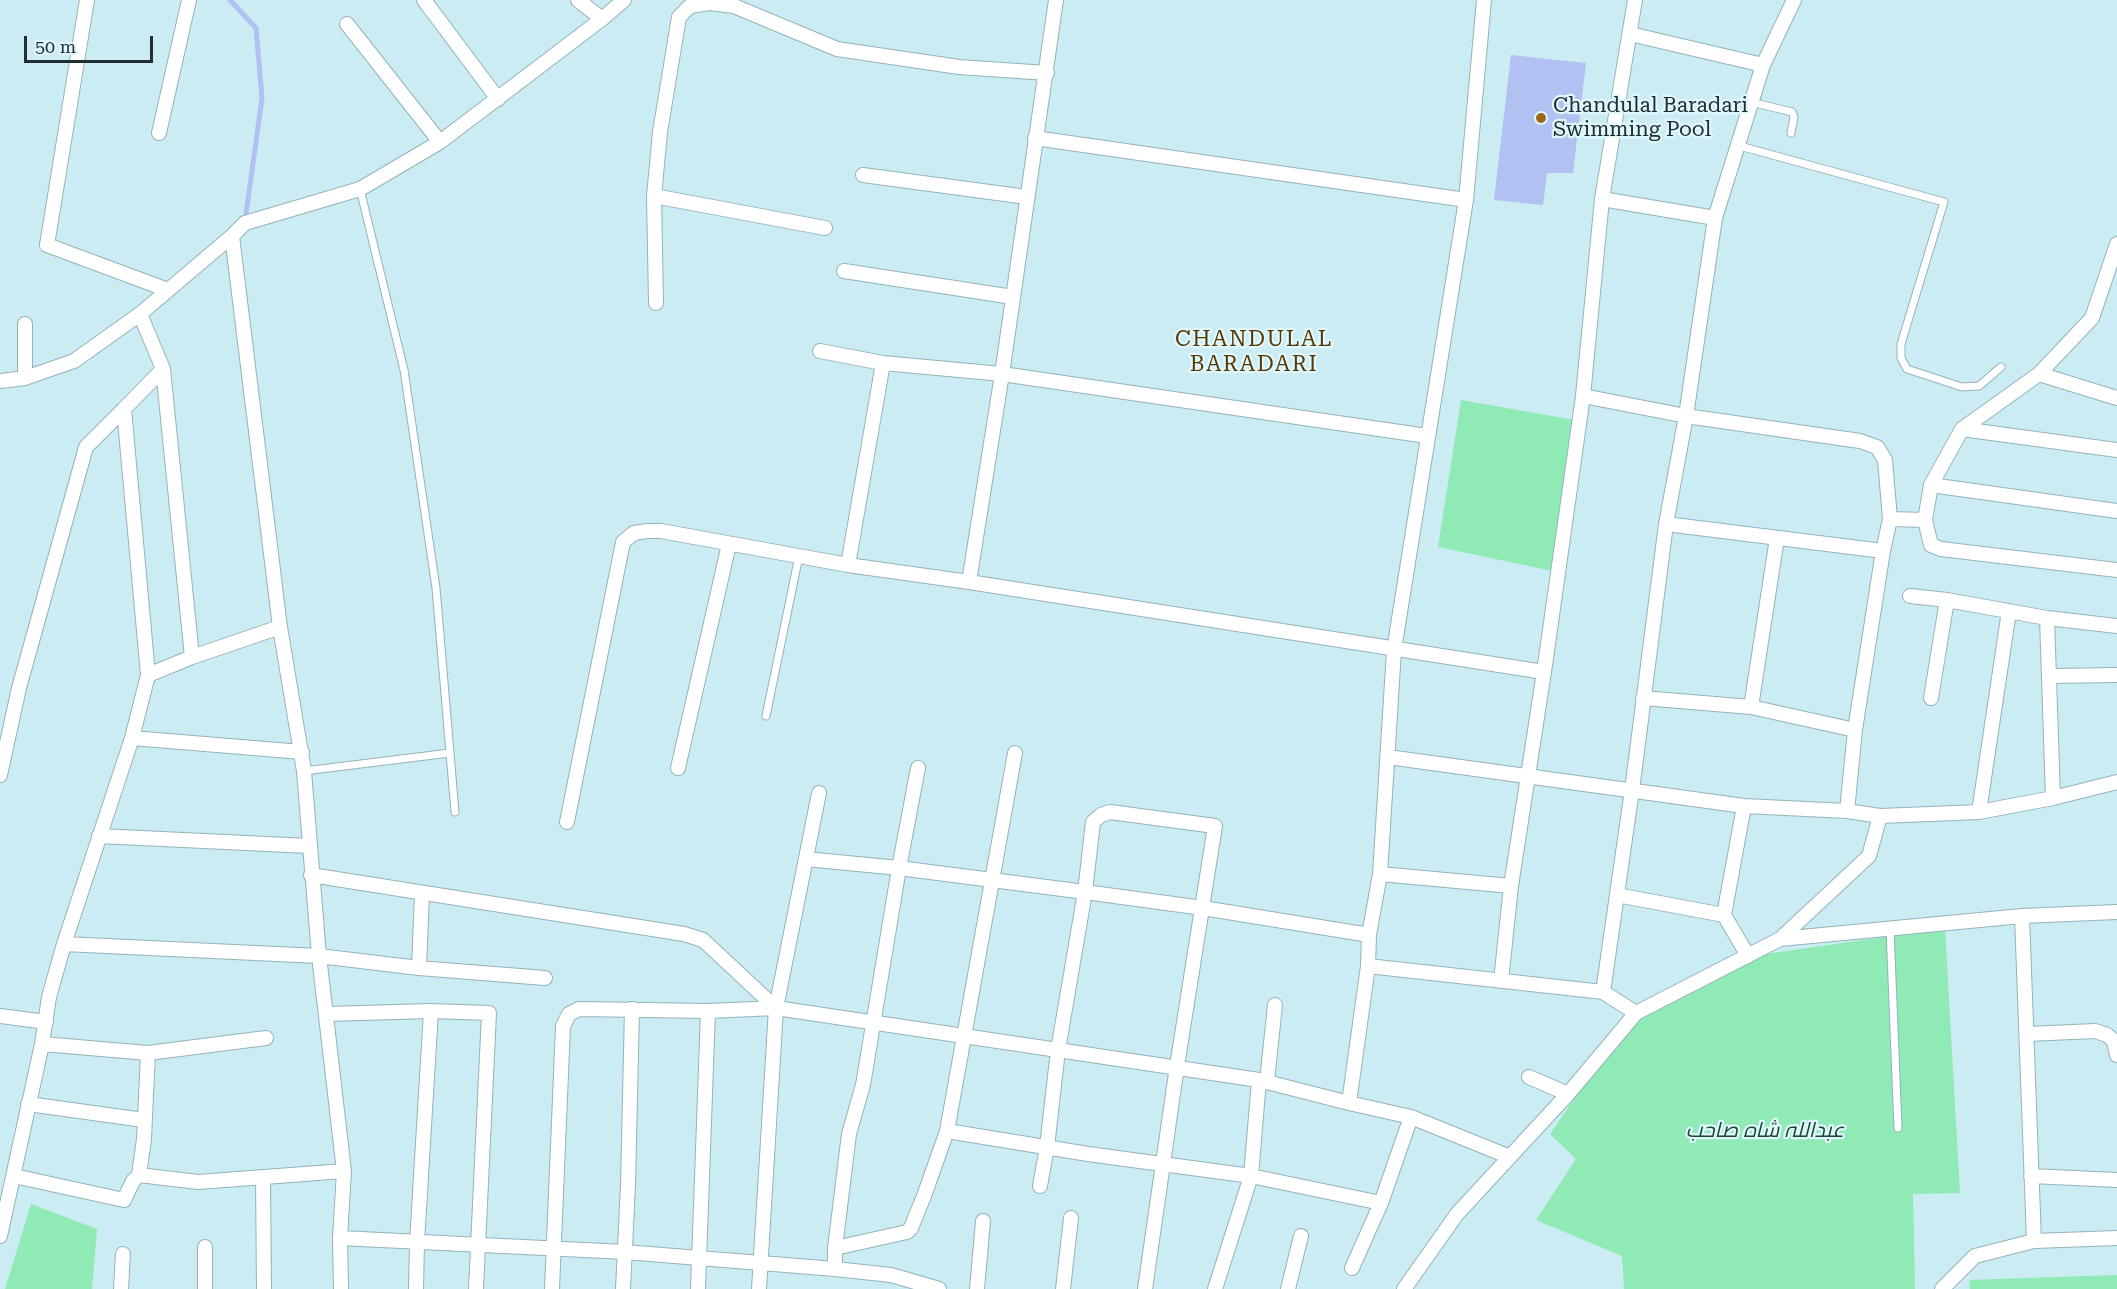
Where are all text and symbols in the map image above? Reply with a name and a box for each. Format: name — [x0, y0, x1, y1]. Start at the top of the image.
scale bar — [27, 24, 156, 62]
text: 50 m — [35, 36, 76, 57]
place label: Chandulal Baradari Swimming Pool — [1553, 93, 1748, 143]
marker: Chandulal Baradari Swimming Pool — [1534, 111, 1548, 125]
district label: CHANDULAL BARADARI — [1175, 327, 1333, 378]
park label: عبداللہ شاہ صاحب — [1686, 1118, 1844, 1144]

